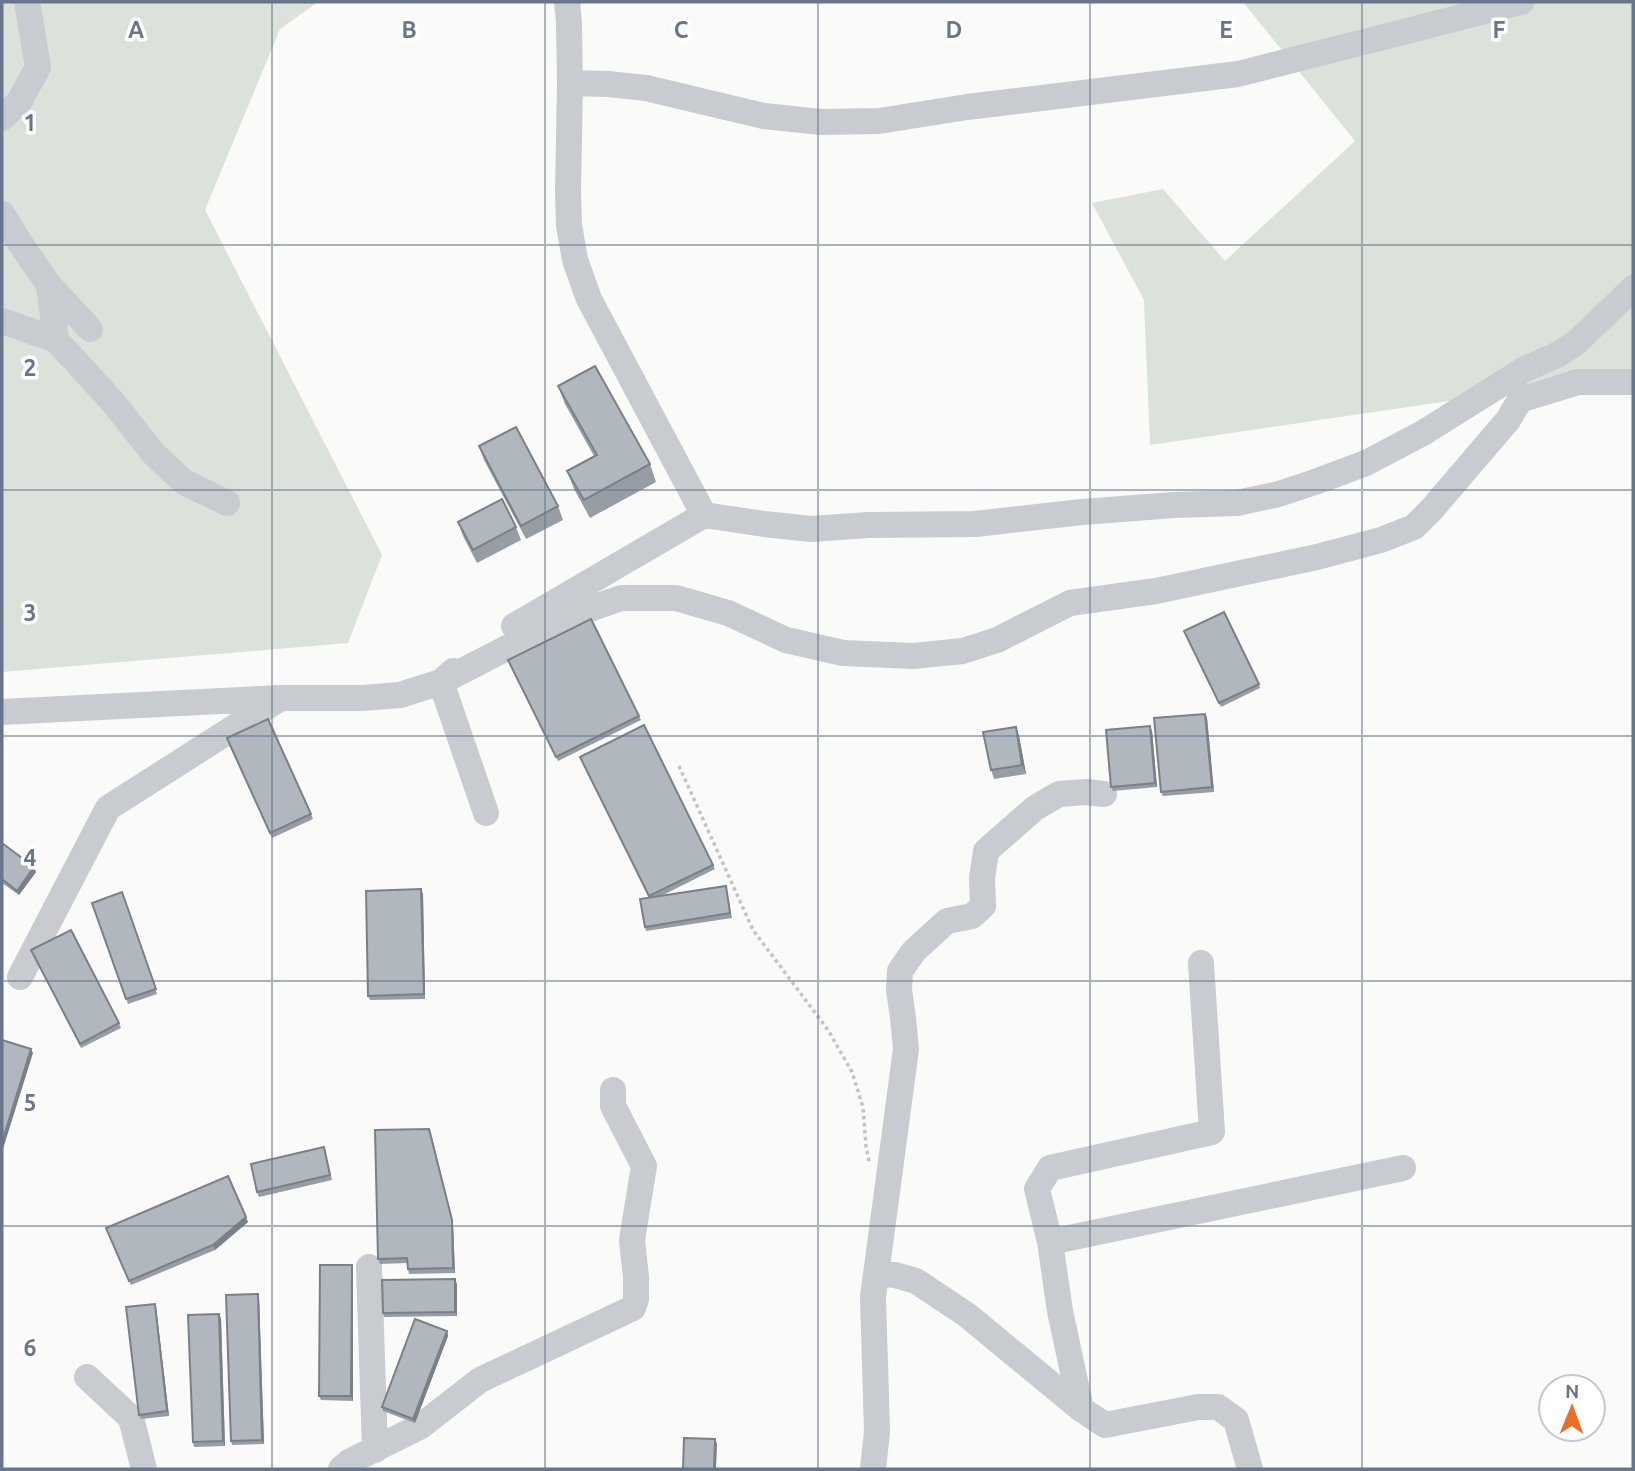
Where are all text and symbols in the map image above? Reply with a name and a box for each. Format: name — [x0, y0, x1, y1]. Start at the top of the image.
text: A — [128, 17, 144, 42]
text: B — [401, 17, 417, 42]
text: C — [674, 17, 689, 42]
text: D — [946, 17, 962, 42]
text: E — [1219, 17, 1233, 42]
text: F — [1493, 17, 1506, 42]
text: 1 — [24, 110, 36, 135]
text: 2 — [24, 355, 36, 380]
text: 3 — [24, 600, 36, 625]
text: 4 — [24, 845, 37, 870]
text: 5 — [24, 1090, 36, 1115]
text: 6 — [24, 1335, 37, 1360]
north arrow — [1537, 1373, 1607, 1443]
text: N — [1565, 1380, 1580, 1402]

